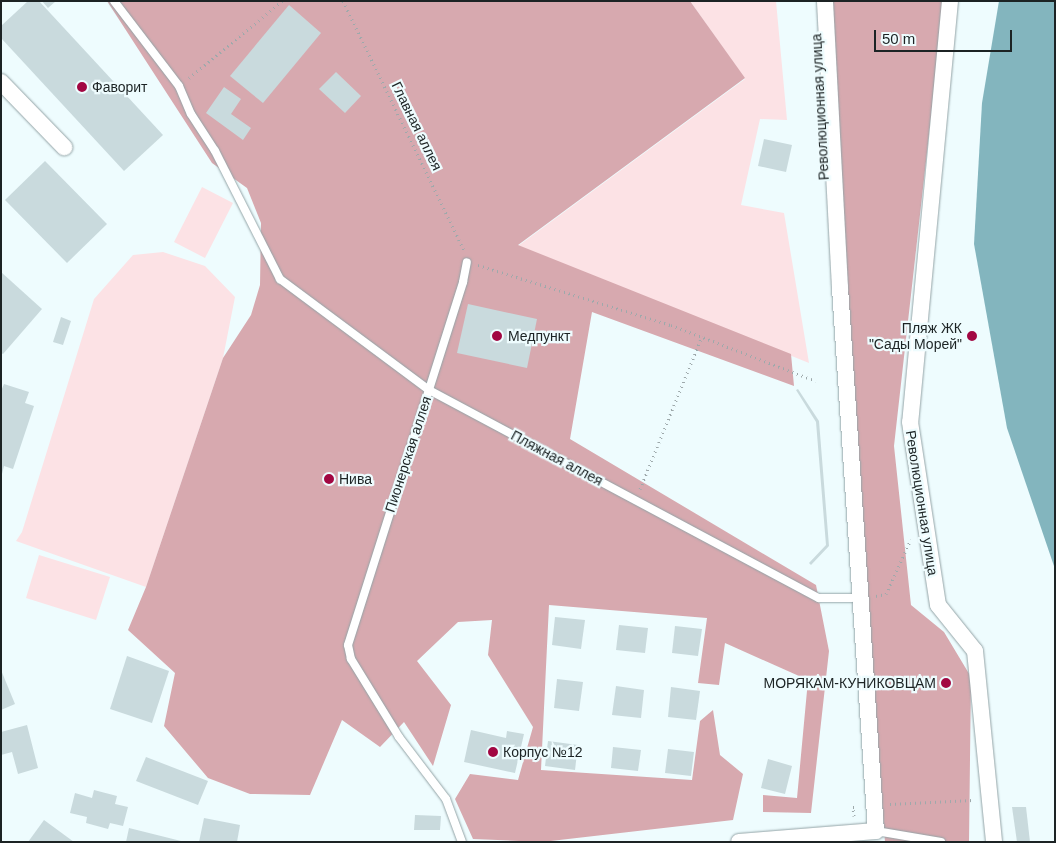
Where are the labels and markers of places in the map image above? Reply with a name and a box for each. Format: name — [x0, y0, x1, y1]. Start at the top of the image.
place label: Фаворит — [92, 79, 148, 95]
marker: Фаворит — [76, 81, 88, 93]
place label: Пляж ЖК "Сады Морей" — [869, 320, 962, 352]
place label: Медпункт — [508, 328, 570, 344]
marker: Медпункт — [490, 329, 504, 343]
marker: Пляж ЖК "Сады Морей" — [966, 330, 978, 342]
place label: Нива — [339, 471, 372, 487]
marker: Нива — [323, 473, 335, 485]
place label: МОРЯКАМ-КУНИКОВЦАМ — [764, 675, 936, 691]
marker: МОРЯКАМ-КУНИКОВЦАМ — [940, 677, 952, 689]
place label: Корпус №12 — [503, 744, 583, 760]
marker: Корпус №12 — [487, 746, 499, 758]

